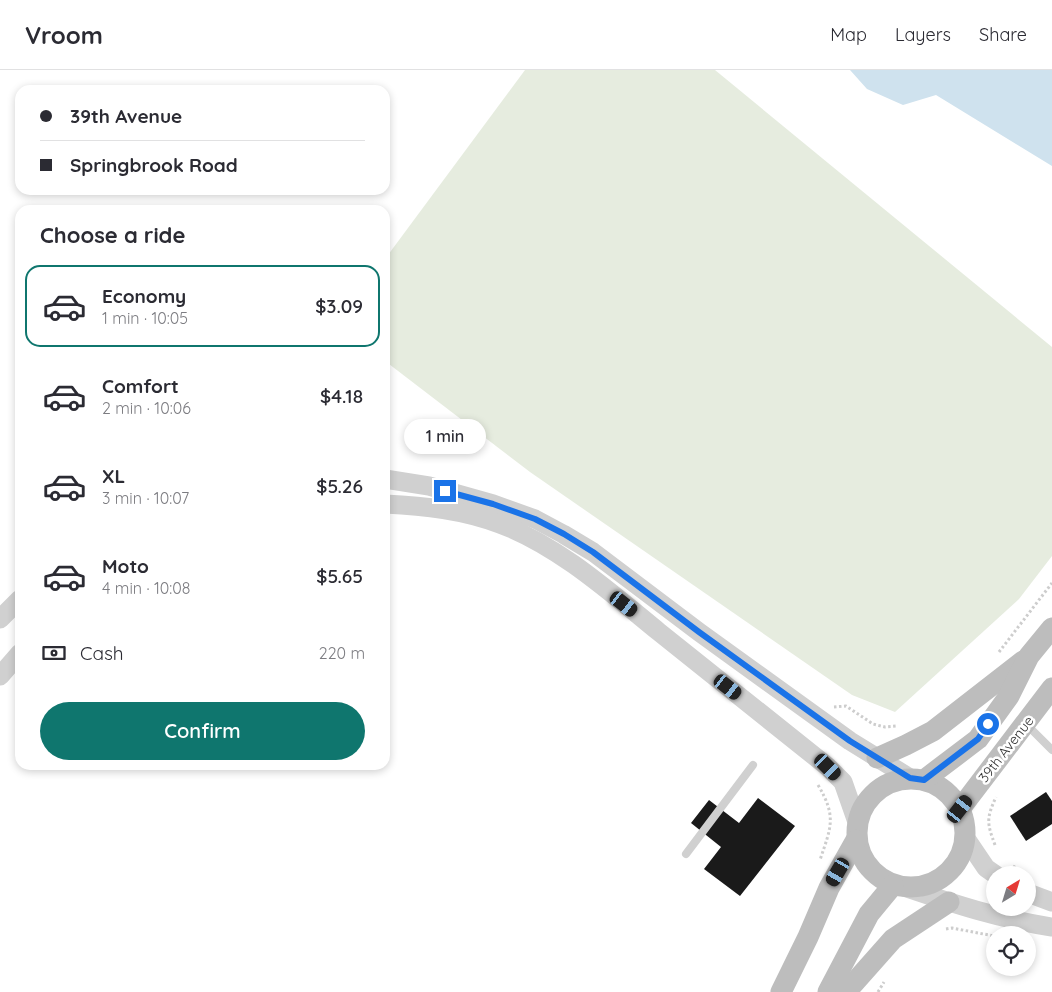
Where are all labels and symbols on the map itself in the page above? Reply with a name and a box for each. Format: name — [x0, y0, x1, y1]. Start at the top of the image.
callout: 1 min — [404, 418, 486, 454]
route end — [434, 480, 456, 502]
car — [607, 589, 640, 619]
car — [711, 672, 744, 702]
street label: 39th Avenue — [974, 712, 1038, 786]
route start — [977, 713, 999, 735]
car — [812, 751, 843, 783]
car — [944, 793, 975, 825]
car — [824, 855, 851, 889]
north arrow — [986, 866, 1036, 916]

